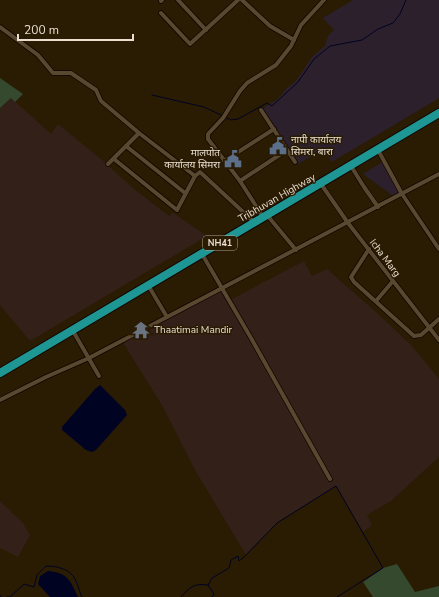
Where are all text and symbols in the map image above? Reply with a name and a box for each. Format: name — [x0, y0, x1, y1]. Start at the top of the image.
scale bar — [18, 16, 133, 42]
text: 200 m — [24, 22, 59, 38]
place label: नापी कार्यालय सिमरा, बारा — [291, 133, 341, 159]
public building icon: नापी कार्यालय सिमरा, बारा — [268, 136, 288, 156]
place label: मालपोत कार्यालय सिमरा — [164, 146, 220, 172]
public building icon: मालपोत कार्यालय सिमरा — [223, 149, 243, 169]
street label: Tribhuvan Highway — [236, 170, 319, 226]
road number: NH41 — [203, 236, 237, 250]
street label: Icha Marg — [366, 236, 404, 280]
temple icon: Thaatimai Mandir — [131, 320, 151, 340]
place label: Thaatimai Mandir — [154, 323, 233, 337]

